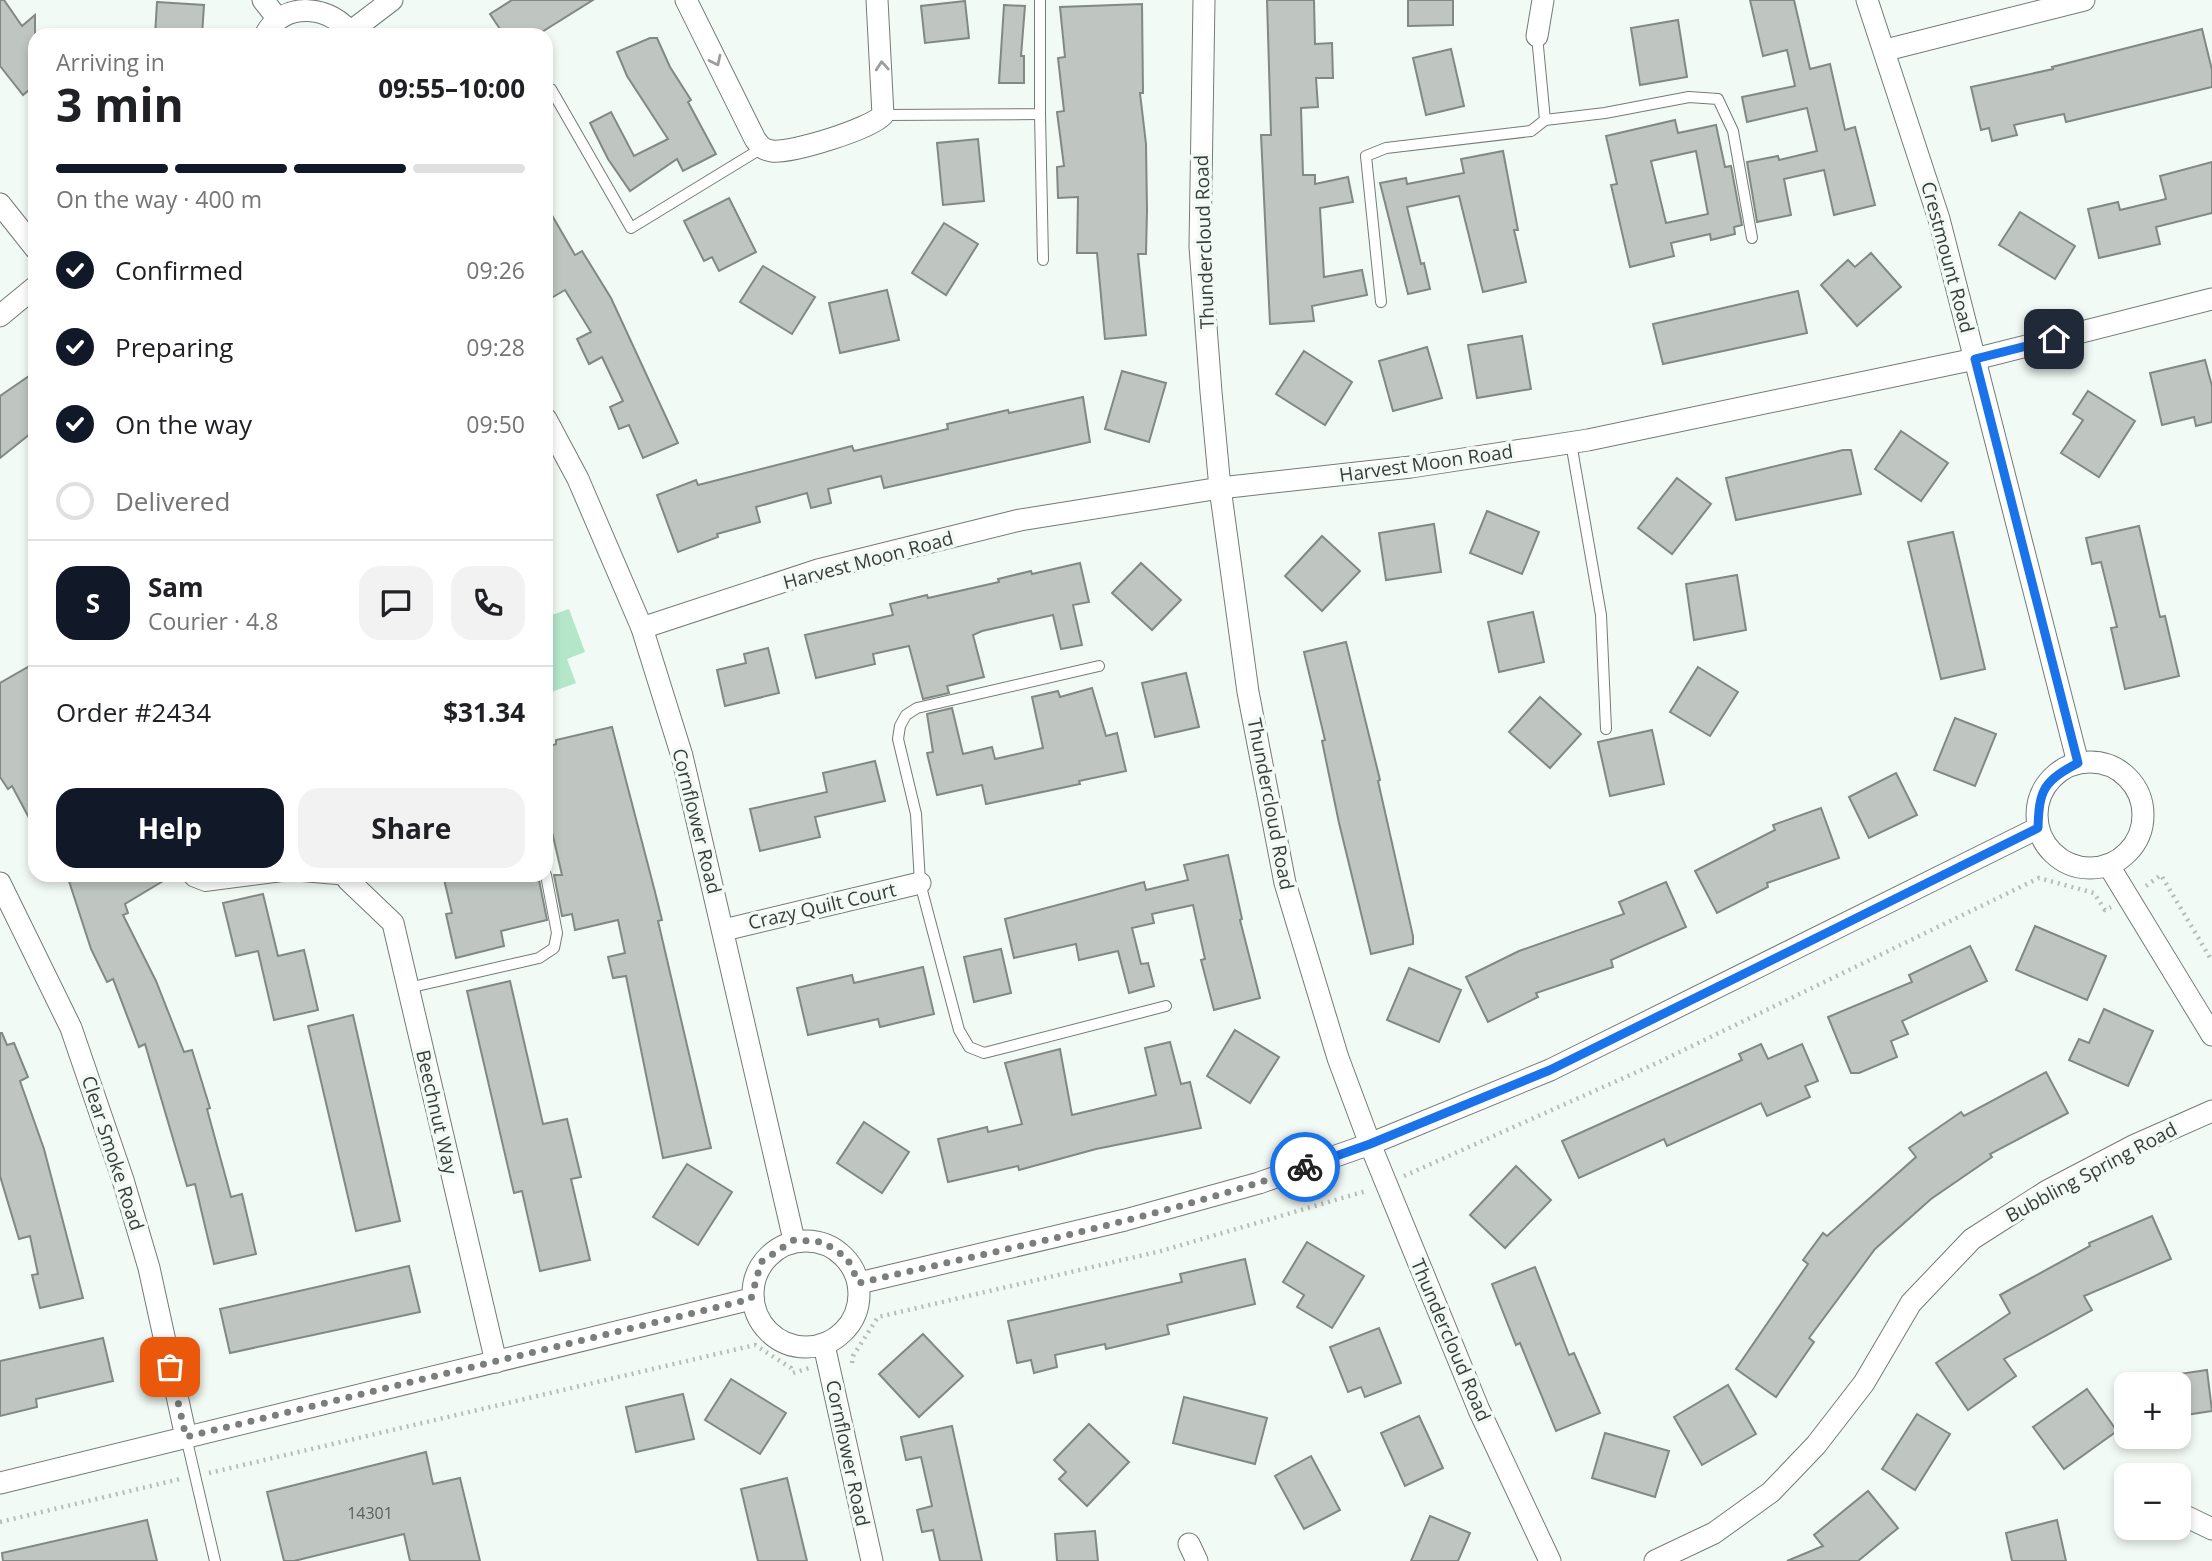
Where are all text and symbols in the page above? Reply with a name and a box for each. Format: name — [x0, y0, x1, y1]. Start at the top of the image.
text: Arriving in — [56, 46, 165, 78]
one-way arrow — [708, 54, 722, 66]
one-way arrow — [875, 61, 890, 72]
text: 09:55–10:00 — [378, 70, 525, 106]
text: 3 min — [56, 73, 184, 135]
street label: Thundercloud Road — [1188, 154, 1220, 330]
street label: Crestmount Road — [1915, 178, 1981, 336]
text: On the way · 400 m — [56, 183, 262, 215]
icon: check — [56, 251, 94, 289]
text: Confirmed — [115, 252, 243, 288]
text: 09:26 — [466, 254, 525, 286]
pin — [2024, 309, 2084, 369]
icon: home — [2035, 320, 2073, 358]
icon: check — [56, 328, 94, 366]
text: Preparing — [115, 329, 233, 365]
text: 09:28 — [466, 331, 525, 363]
icon: check — [56, 405, 94, 443]
text: On the way — [115, 406, 252, 442]
text: 09:50 — [466, 408, 525, 440]
street label: Harvest Moon Road — [1337, 438, 1515, 488]
text: Delivered — [115, 483, 230, 519]
street label: Harvest Moon Road — [780, 525, 956, 595]
button: chat — [359, 566, 433, 640]
button: phone — [451, 566, 525, 640]
text: Sam — [148, 569, 204, 605]
text: S — [86, 585, 100, 621]
text: Courier · 4.8 — [148, 605, 278, 637]
text: Order #2434 — [56, 694, 211, 730]
text: $31.34 — [443, 694, 525, 730]
street label: Thundercloud Road — [1242, 716, 1300, 892]
street label: Cornflower Road — [666, 746, 728, 896]
button: Help — [56, 788, 284, 868]
button: Share — [298, 788, 525, 868]
street label: Crazy Quilt Court — [746, 876, 899, 936]
street label: Beechnut Way — [410, 1047, 464, 1177]
street label: Clear Smoke Road — [76, 1072, 150, 1234]
street label: Bubbling Spring Road — [2001, 1116, 2181, 1228]
courier — [1270, 1132, 1340, 1202]
icon: bike — [1286, 1148, 1324, 1186]
street label: Thundercloud Road — [1405, 1255, 1497, 1425]
pin — [140, 1337, 200, 1397]
icon: bag — [151, 1348, 189, 1386]
map controls — [2114, 1372, 2191, 1540]
button: + — [2114, 1372, 2191, 1449]
street label: Cornflower Road — [820, 1377, 876, 1529]
button: − — [2114, 1463, 2191, 1540]
house number: 14301 — [347, 1502, 393, 1524]

